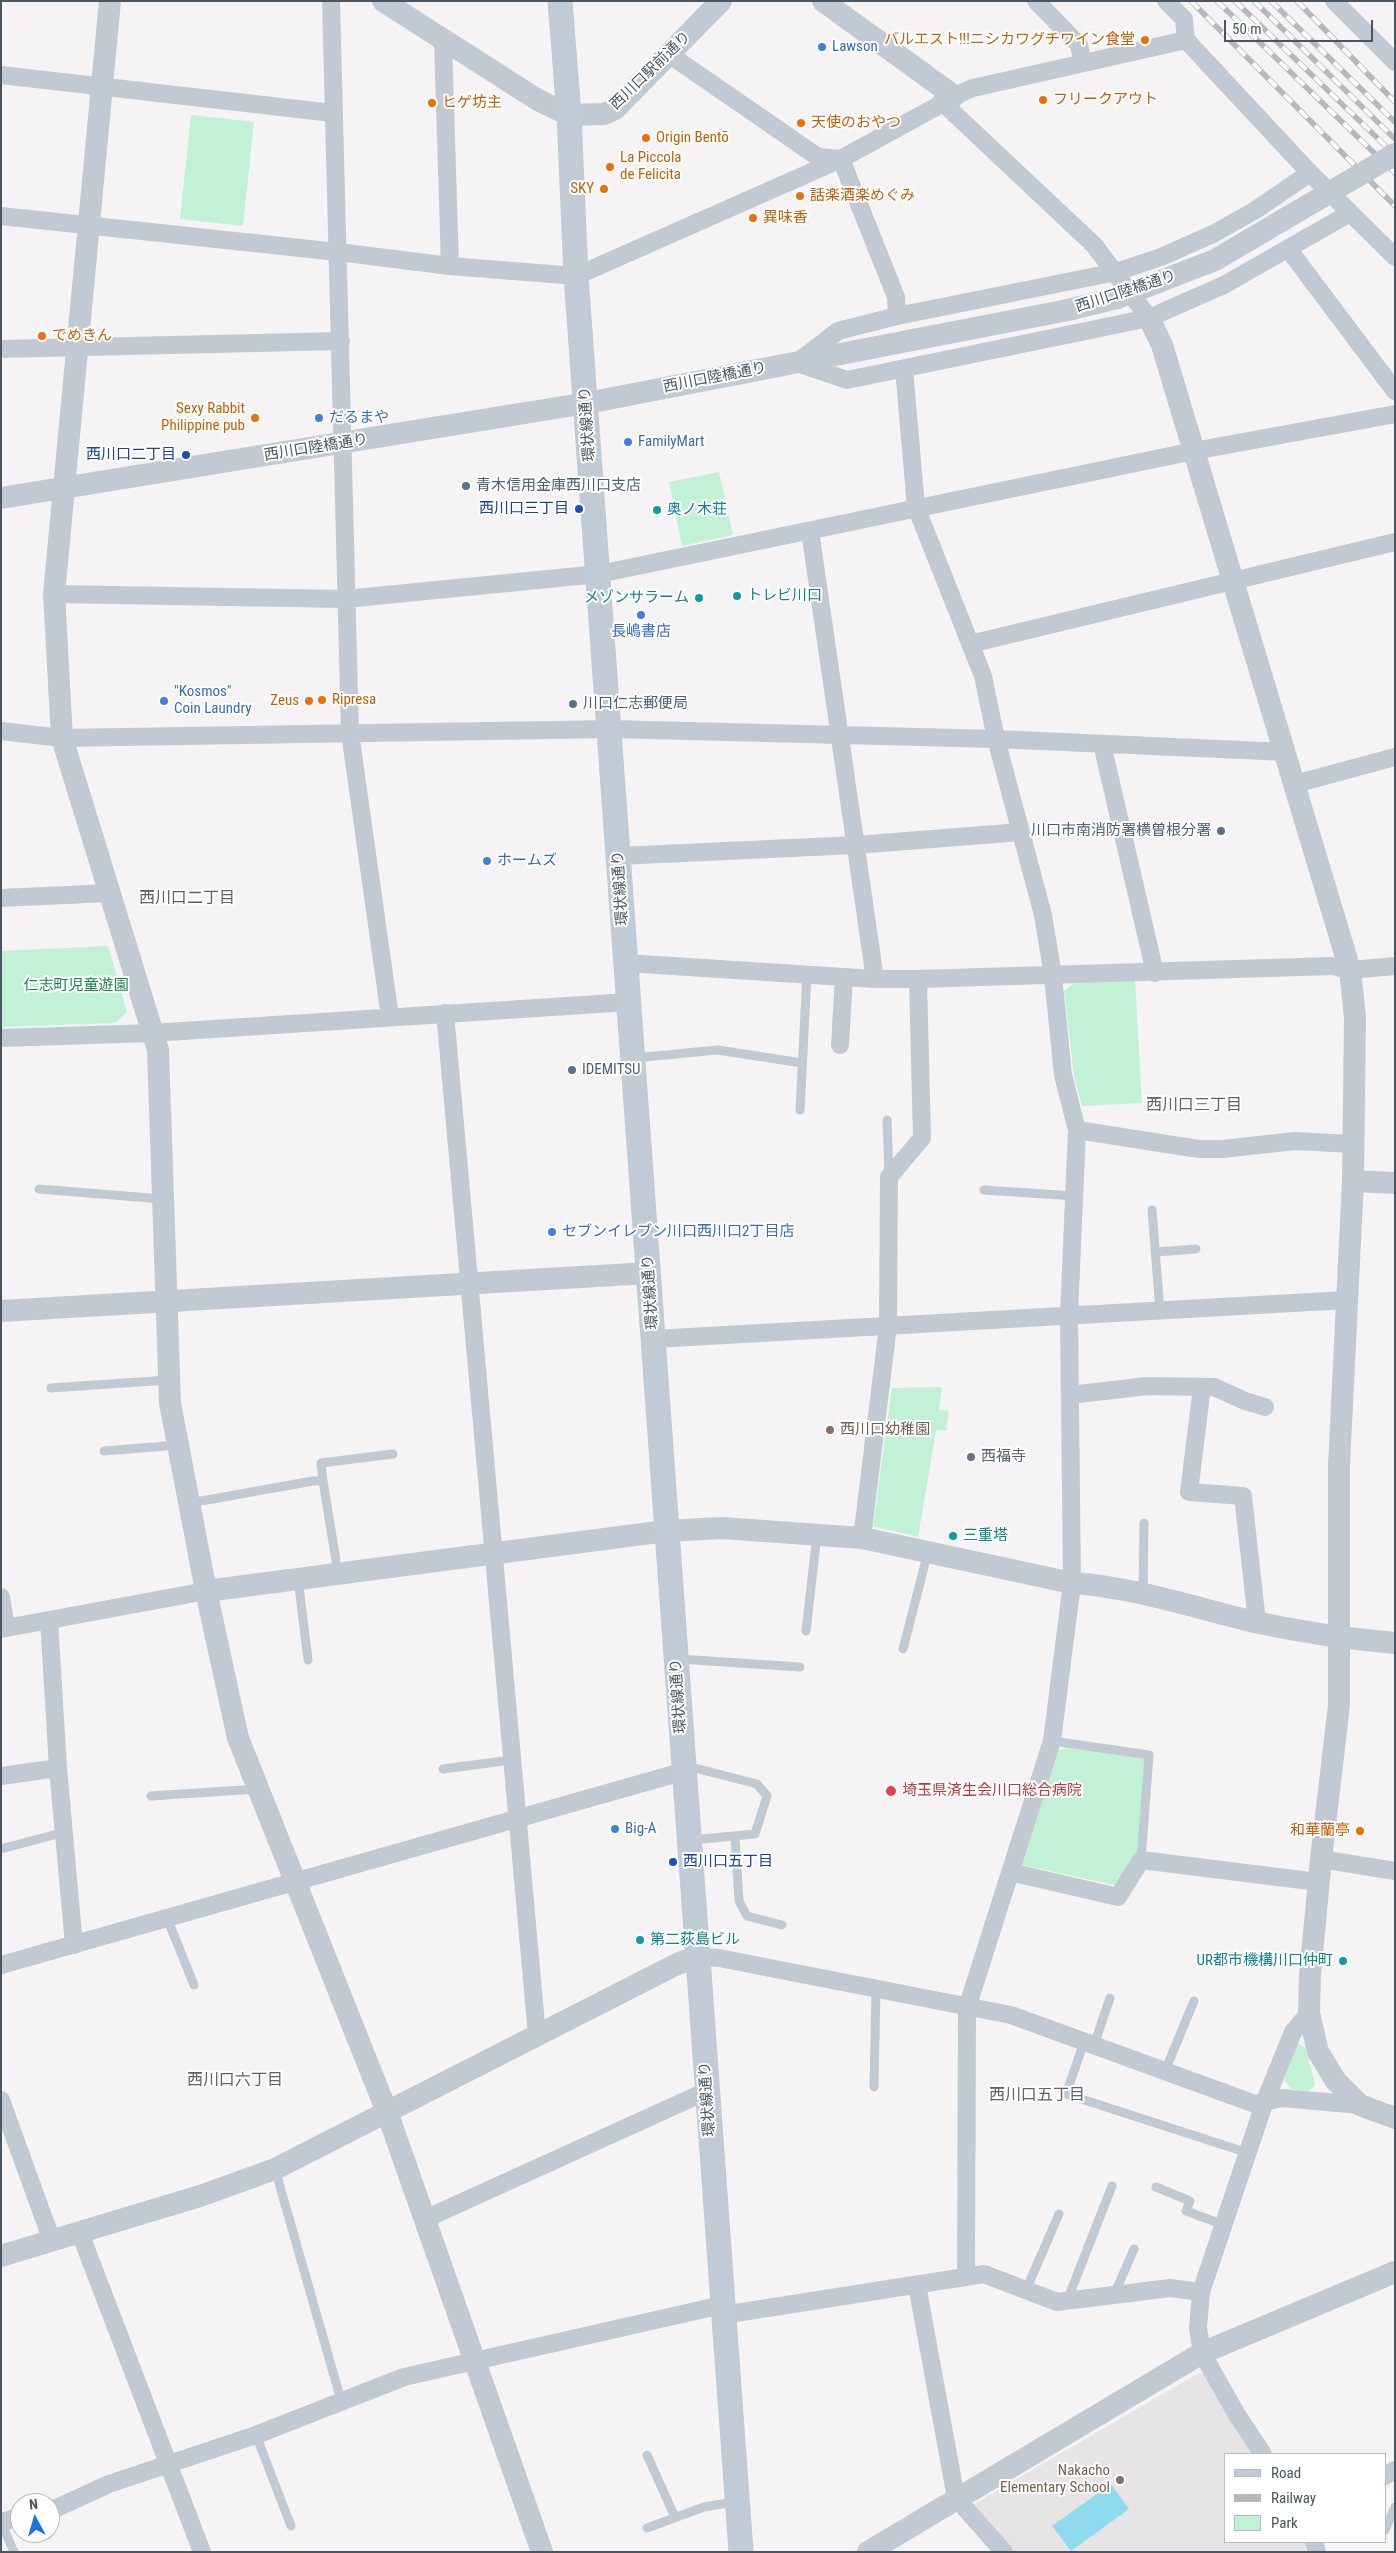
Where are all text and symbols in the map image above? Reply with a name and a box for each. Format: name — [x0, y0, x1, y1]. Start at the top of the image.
scale bar — [1226, 10, 1375, 42]
text: 50 m — [1232, 20, 1262, 38]
street label: 西川口駅前通り — [607, 28, 695, 114]
place label: バルエスト!!!ニシカワグチワイン食堂 — [884, 31, 1135, 49]
marker: バルエスト!!!ニシカワグチワイン食堂 — [1139, 34, 1151, 46]
place label: Lawson — [832, 38, 878, 56]
marker: Lawson — [816, 41, 828, 53]
place label: フリークアウト — [1053, 91, 1158, 109]
place label: ヒゲ坊主 — [442, 94, 502, 112]
marker: フリークアウト — [1037, 94, 1049, 106]
marker: ヒゲ坊主 — [426, 97, 438, 109]
place label: 天使のおやつ — [811, 114, 901, 132]
marker: 天使のおやつ — [795, 117, 807, 129]
place label: Origin Bentō — [656, 129, 729, 147]
marker: Origin Bentō — [640, 132, 652, 144]
place label: La Piccola de Felicita — [620, 149, 682, 184]
marker: La Piccola de Felicita — [604, 161, 616, 173]
place label: SKY — [570, 180, 594, 198]
marker: SKY — [598, 183, 610, 195]
place label: 話楽酒楽めぐみ — [810, 187, 915, 205]
marker: 話楽酒楽めぐみ — [794, 190, 806, 202]
place label: 異味香 — [763, 209, 808, 227]
marker: 異味香 — [747, 212, 759, 224]
street label: 西川口陸橋通り — [1073, 267, 1179, 317]
place label: でめきん — [52, 327, 112, 345]
marker: でめきん — [36, 330, 48, 342]
street label: 西川口陸橋通り — [662, 359, 768, 397]
street label: 環状線通り — [576, 386, 600, 462]
place label: Sexy Rabbit Philippine pub — [161, 400, 245, 435]
place label: だるまや — [329, 409, 389, 427]
marker: Sexy Rabbit Philippine pub — [249, 412, 261, 424]
marker: だるまや — [313, 412, 325, 424]
street label: 西川口陸橋通り — [263, 431, 369, 465]
place label: FamilyMart — [638, 433, 704, 451]
marker: FamilyMart — [622, 436, 634, 448]
place label: 西川口二丁目 — [86, 446, 176, 464]
marker: 西川口二丁目 — [180, 449, 192, 461]
place label: 青木信用金庫西川口支店 — [476, 477, 641, 495]
marker: 青木信用金庫西川口支店 — [460, 480, 472, 492]
place label: 西川口三丁目 — [479, 500, 569, 518]
place label: 奥ノ木荘 — [667, 501, 727, 519]
marker: 西川口三丁目 — [573, 503, 585, 515]
marker: 奥ノ木荘 — [651, 504, 663, 516]
place label: トレビ川口 — [747, 587, 822, 605]
place label: メゾンサラーム — [584, 589, 689, 607]
marker: トレビ川口 — [731, 590, 743, 602]
marker: メゾンサラーム — [693, 592, 705, 604]
marker: 長嶋書店 — [635, 609, 647, 621]
place label: 長嶋書店 — [611, 623, 671, 641]
place label: "Kosmos" Coin Laundry — [174, 683, 251, 718]
place label: Ripresa — [332, 691, 376, 709]
place label: Zeus — [270, 692, 299, 710]
marker: Ripresa — [316, 694, 328, 706]
marker: "Kosmos" Coin Laundry — [158, 695, 170, 707]
marker: Zeus — [303, 695, 315, 707]
place label: 川口仁志郵便局 — [583, 695, 688, 713]
marker: 川口仁志郵便局 — [567, 698, 579, 710]
place label: 川口市南消防署横曽根分署 — [1031, 822, 1211, 840]
marker: 川口市南消防署横曽根分署 — [1215, 825, 1227, 837]
street label: 環状線通り — [609, 850, 633, 926]
place label: ホームズ — [497, 852, 557, 870]
marker: ホームズ — [481, 855, 493, 867]
district label: 西川口二丁目 — [139, 889, 235, 909]
park label: 仁志町児童遊園 — [24, 977, 128, 995]
place label: IDEMITSU — [582, 1061, 641, 1079]
marker: IDEMITSU — [566, 1064, 578, 1076]
district label: 西川口三丁目 — [1146, 1096, 1242, 1116]
place label: セブンイレブン川口西川口2丁目店 — [562, 1223, 794, 1241]
marker: セブンイレブン川口西川口2丁目店 — [546, 1226, 558, 1238]
street label: 環状線通り — [639, 1254, 663, 1330]
place label: 西川口幼稚園 — [840, 1421, 930, 1439]
marker: 西川口幼稚園 — [824, 1424, 836, 1436]
place label: 西福寺 — [981, 1448, 1026, 1466]
marker: 西福寺 — [965, 1451, 977, 1463]
place label: 三重塔 — [963, 1527, 1008, 1545]
marker: 三重塔 — [947, 1530, 959, 1542]
street label: 環状線通り — [667, 1658, 691, 1734]
place label: 埼玉県済生会川口総合病院 — [902, 1782, 1082, 1800]
marker: 埼玉県済生会川口総合病院 — [884, 1784, 898, 1798]
place label: Big-A — [625, 1820, 656, 1838]
place label: 和華蘭亭 — [1290, 1822, 1350, 1840]
marker: Big-A — [609, 1823, 621, 1835]
marker: 和華蘭亭 — [1354, 1825, 1366, 1837]
place label: 西川口五丁目 — [683, 1853, 773, 1871]
marker: 西川口五丁目 — [667, 1856, 679, 1868]
place label: 第二荻島ビル — [650, 1931, 740, 1949]
marker: 第二荻島ビル — [634, 1934, 646, 1946]
place label: UR都市機構川口仲町 — [1197, 1952, 1333, 1970]
marker: UR都市機構川口仲町 — [1337, 1955, 1349, 1967]
street label: 環状線通り — [696, 2061, 720, 2137]
district label: 西川口六丁目 — [187, 2071, 283, 2091]
district label: 西川口五丁目 — [989, 2086, 1085, 2106]
legend — [1224, 2453, 1386, 2543]
place label: Nakacho Elementary School — [1000, 2462, 1110, 2497]
text: Road — [1271, 2464, 1301, 2482]
marker: Nakacho Elementary School — [1114, 2474, 1126, 2486]
text: Railway — [1271, 2489, 1316, 2507]
north arrow — [10, 2493, 60, 2543]
text: N — [28, 2496, 39, 2512]
text: Park — [1271, 2514, 1298, 2532]

